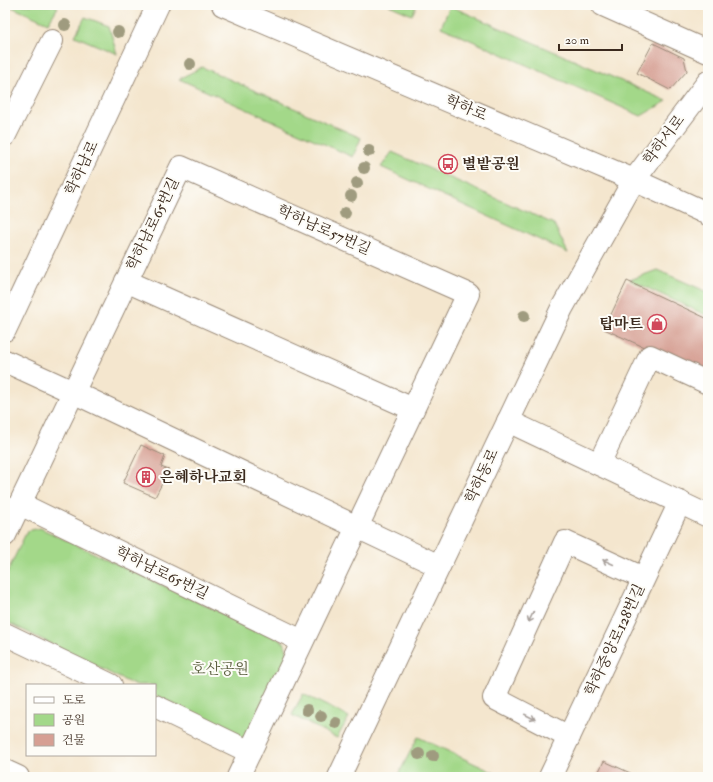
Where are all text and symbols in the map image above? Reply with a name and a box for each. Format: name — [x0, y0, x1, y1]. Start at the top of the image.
scale bar — [559, 26, 622, 52]
text: 20 m — [565, 33, 590, 48]
street label: 학하로 — [442, 91, 490, 125]
street label: 학하서로 — [639, 111, 689, 169]
street label: 학하남로 — [61, 137, 103, 198]
bus stop icon: 별밭공원 — [437, 153, 459, 175]
place label: 별밭공원 — [462, 155, 520, 174]
street label: 학하남로65번길 — [122, 174, 184, 274]
street label: 학하남로57번길 — [274, 201, 374, 259]
shop icon: 탑마트 — [646, 313, 668, 335]
place label: 탑마트 — [600, 315, 643, 334]
street label: 학하동로 — [461, 445, 503, 506]
building icon: 은혜하나교회 — [135, 466, 157, 488]
place label: 은혜하나교회 — [160, 468, 247, 487]
street label: 학하남로65번길 — [112, 542, 212, 604]
one-way arrow — [602, 558, 614, 565]
street label: 학하중앙로128번길 — [581, 581, 649, 699]
one-way arrow — [527, 611, 534, 623]
park label: 호산공원 — [191, 660, 249, 679]
legend — [26, 684, 156, 756]
text: 도로 — [62, 693, 86, 708]
text: 공원 — [62, 713, 85, 728]
one-way arrow — [524, 714, 536, 721]
text: 건물 — [62, 733, 86, 748]

